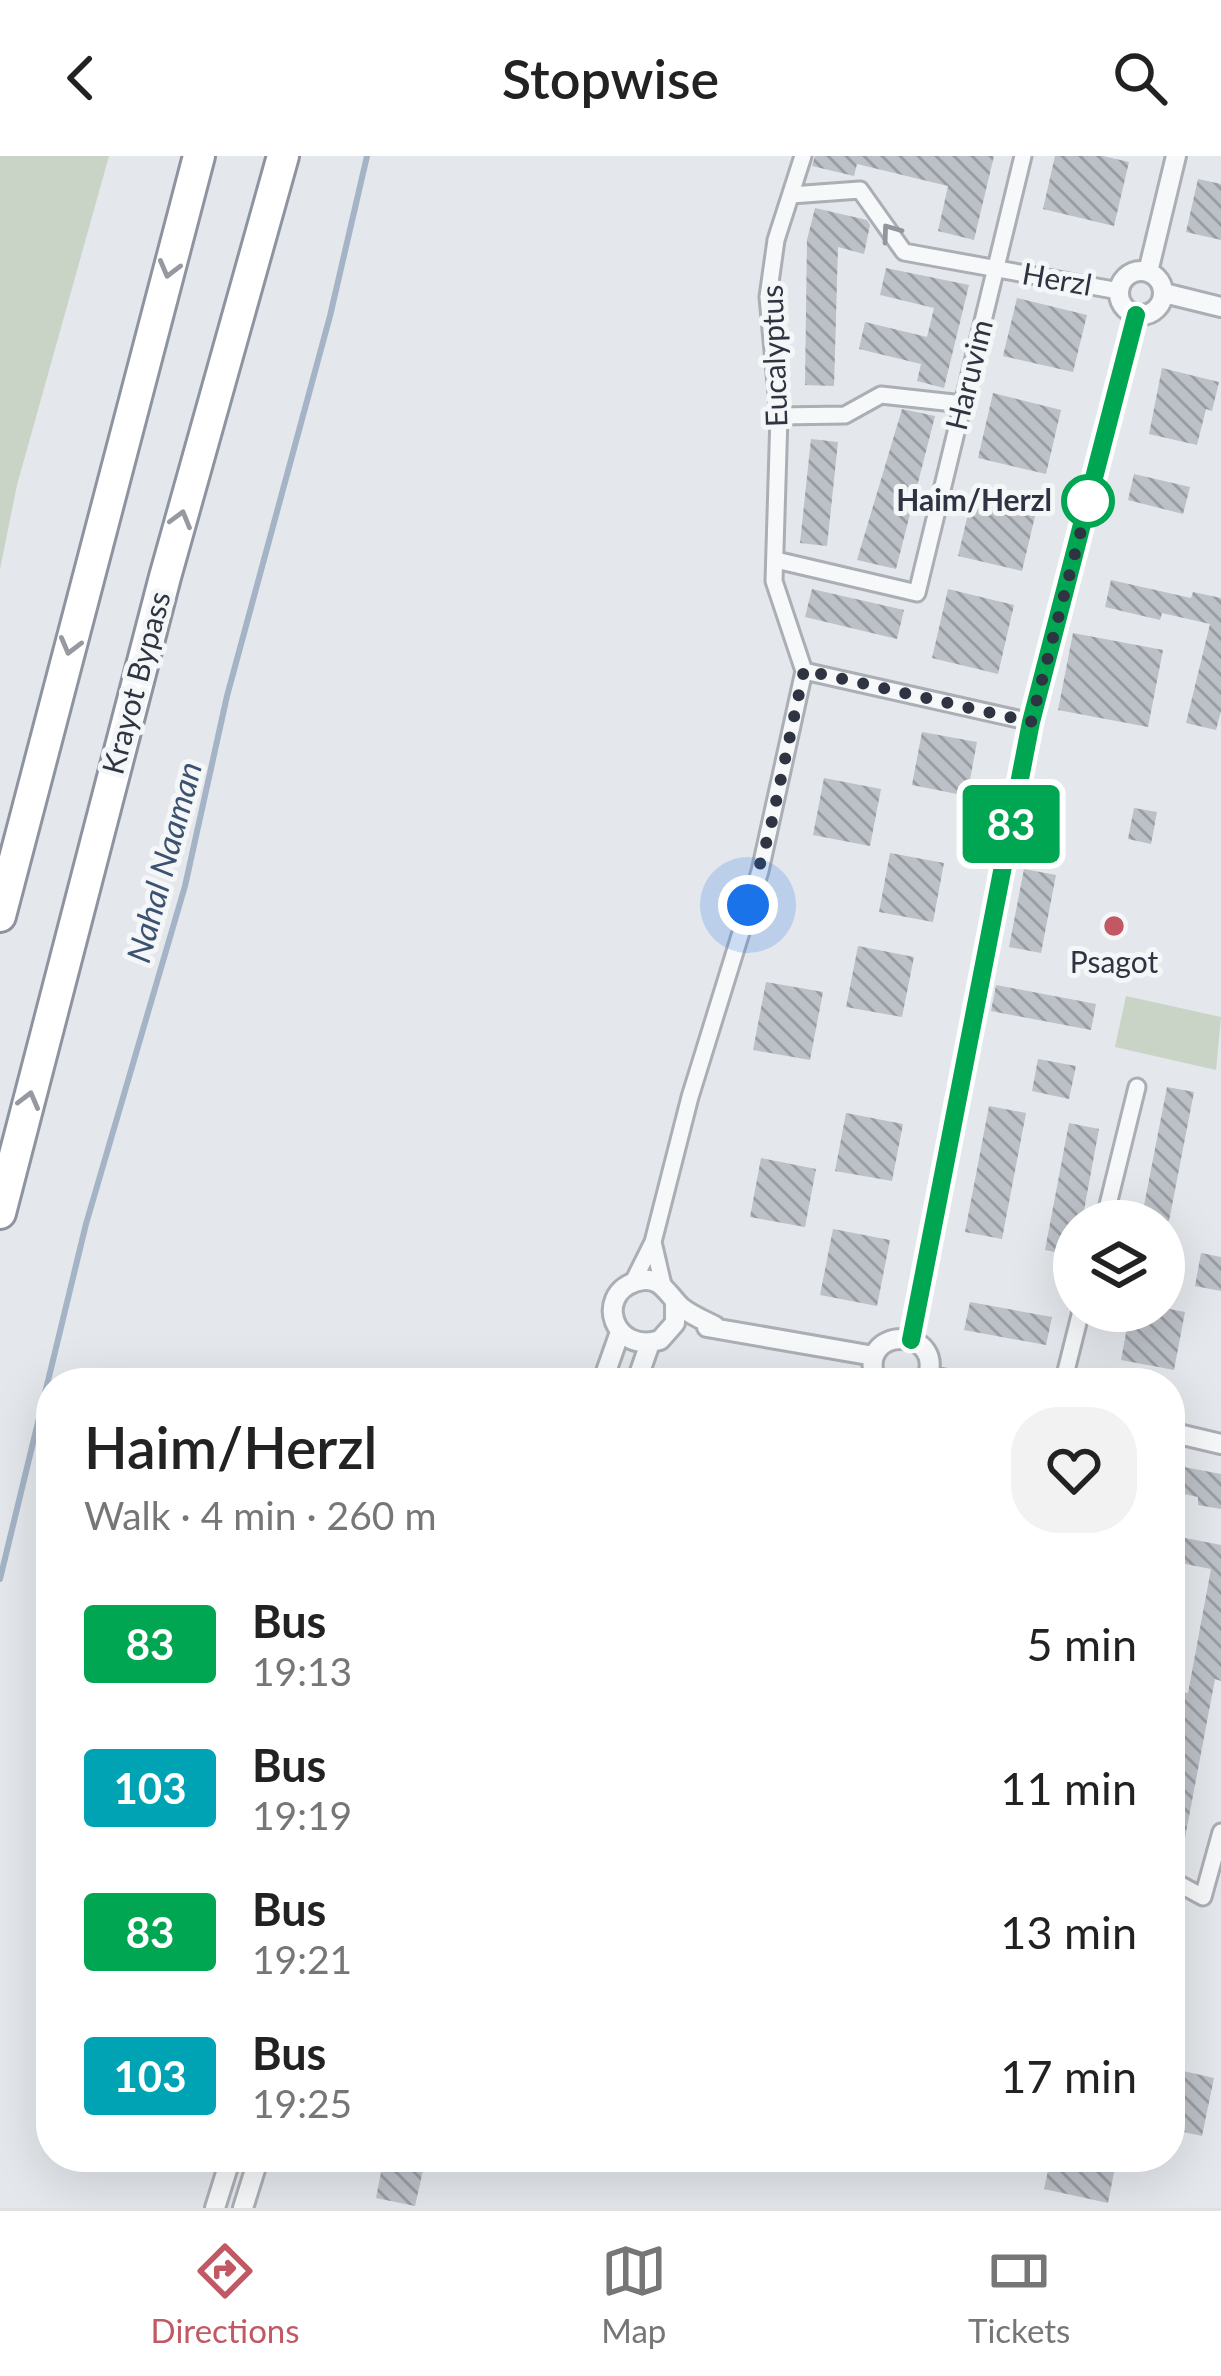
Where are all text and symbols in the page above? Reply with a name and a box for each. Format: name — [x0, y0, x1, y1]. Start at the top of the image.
icon: back — [48, 45, 114, 111]
icon: search — [1107, 45, 1173, 111]
text: Stopwise — [502, 46, 719, 111]
one-way arrow — [882, 223, 904, 245]
street label: Herzl — [1020, 254, 1095, 302]
one-way arrow — [159, 259, 184, 279]
street label: Eucalyptus — [753, 284, 793, 428]
street label: Haruvim — [937, 316, 999, 433]
marker: Haim/Herzl — [1063, 476, 1113, 526]
place label: Haim/Herzl — [896, 481, 1052, 517]
one-way arrow — [167, 510, 192, 530]
street label: Krayot Bypass — [93, 587, 177, 778]
one-way arrow — [60, 636, 85, 656]
water label: Nahal Naaman — [117, 757, 209, 967]
line badge: 83 — [957, 785, 1065, 863]
text: 83 — [987, 799, 1035, 849]
your location — [718, 875, 778, 935]
marker: Psagot — [1101, 913, 1127, 939]
place label: Psagot — [1070, 943, 1158, 979]
one-way arrow — [15, 1090, 40, 1110]
map controls — [1053, 1200, 1185, 1332]
button: layers — [1053, 1200, 1185, 1332]
button: heart — [1011, 1407, 1137, 1533]
text: Haim/Herzl — [84, 1413, 377, 1481]
text: Walk · 4 min · 260 m — [84, 1492, 437, 1538]
text: Bus — [252, 1594, 326, 1648]
text: 5 min — [1026, 1617, 1137, 1671]
text: 83 — [126, 1619, 174, 1669]
text: 19:13 — [252, 1648, 352, 1694]
text: Bus — [252, 1738, 326, 1792]
text: 11 min — [1000, 1761, 1137, 1815]
text: 103 — [113, 1763, 187, 1813]
text: 19:19 — [252, 1792, 352, 1838]
text: Bus — [252, 1882, 326, 1936]
text: 13 min — [1000, 1905, 1137, 1959]
text: 83 — [126, 1907, 174, 1957]
text: 19:21 — [252, 1936, 352, 1982]
text: Bus — [252, 2026, 326, 2080]
text: 17 min — [1000, 2049, 1137, 2103]
text: 103 — [113, 2051, 187, 2101]
text: 19:25 — [252, 2080, 352, 2126]
tab: Directions — [151, 2238, 300, 2350]
tab: Map — [601, 2238, 667, 2350]
tab: Tickets — [968, 2238, 1070, 2350]

